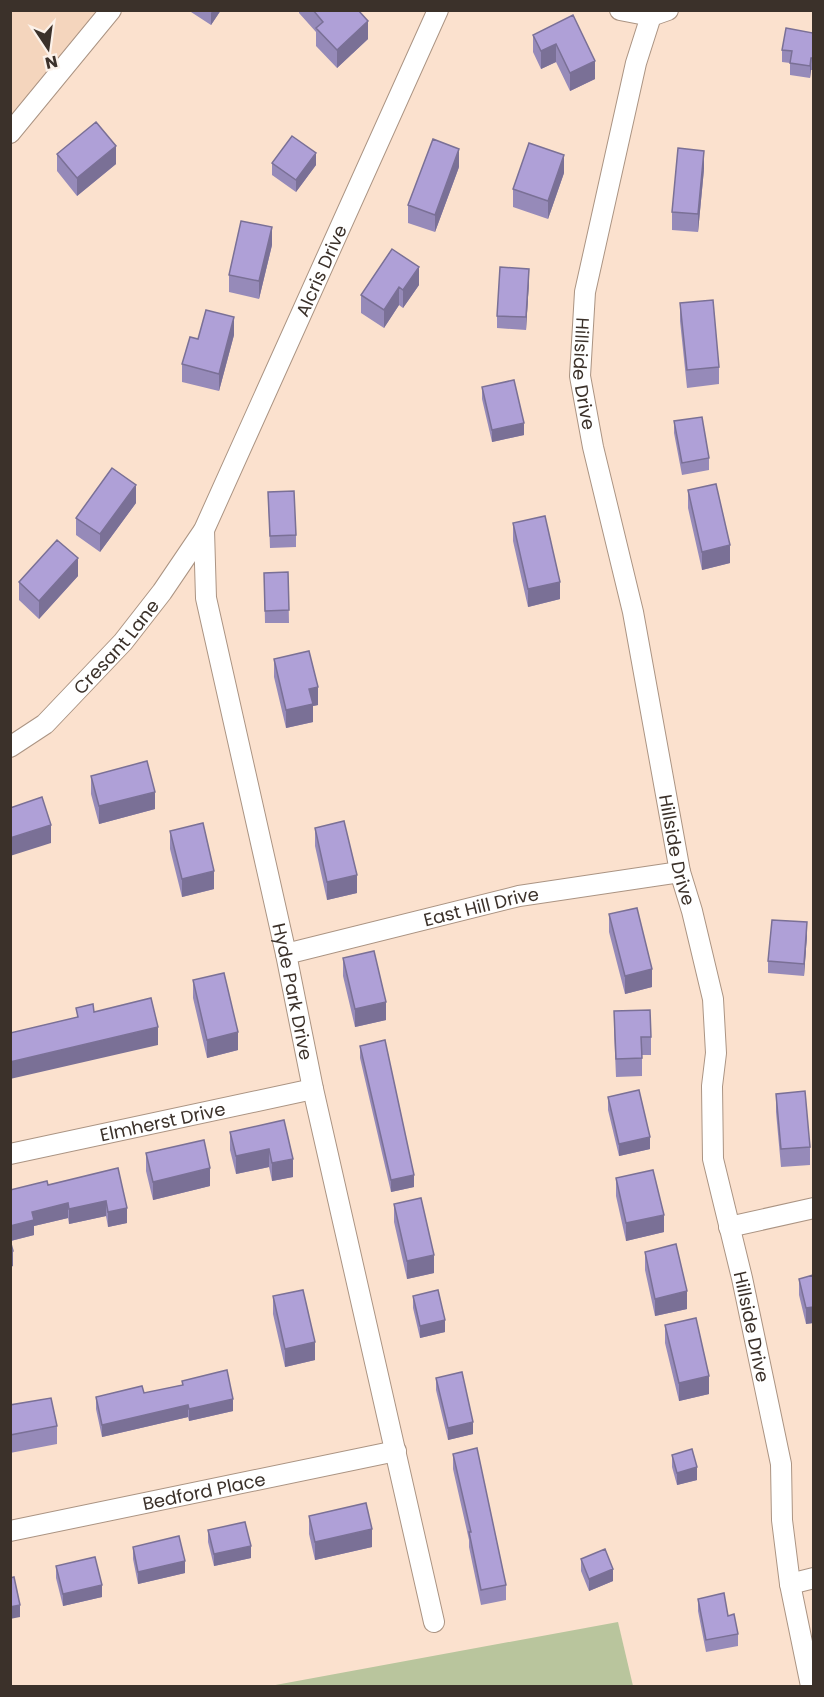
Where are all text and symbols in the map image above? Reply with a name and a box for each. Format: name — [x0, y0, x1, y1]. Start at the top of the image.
north arrow — [18, 18, 78, 78]
text: N — [43, 50, 60, 75]
street label: Alcris Drive — [289, 221, 352, 320]
street label: Hillside Drive — [567, 317, 602, 432]
street label: Cresant Lane — [67, 594, 164, 700]
street label: Hillside Drive — [654, 792, 702, 908]
street label: East Hill Drive — [421, 881, 540, 932]
street label: Hyde Park Drive — [267, 920, 319, 1062]
street label: Elmherst Drive — [98, 1096, 228, 1147]
street label: Hillside Drive — [728, 1268, 776, 1384]
street label: Bedford Place — [140, 1466, 267, 1516]

